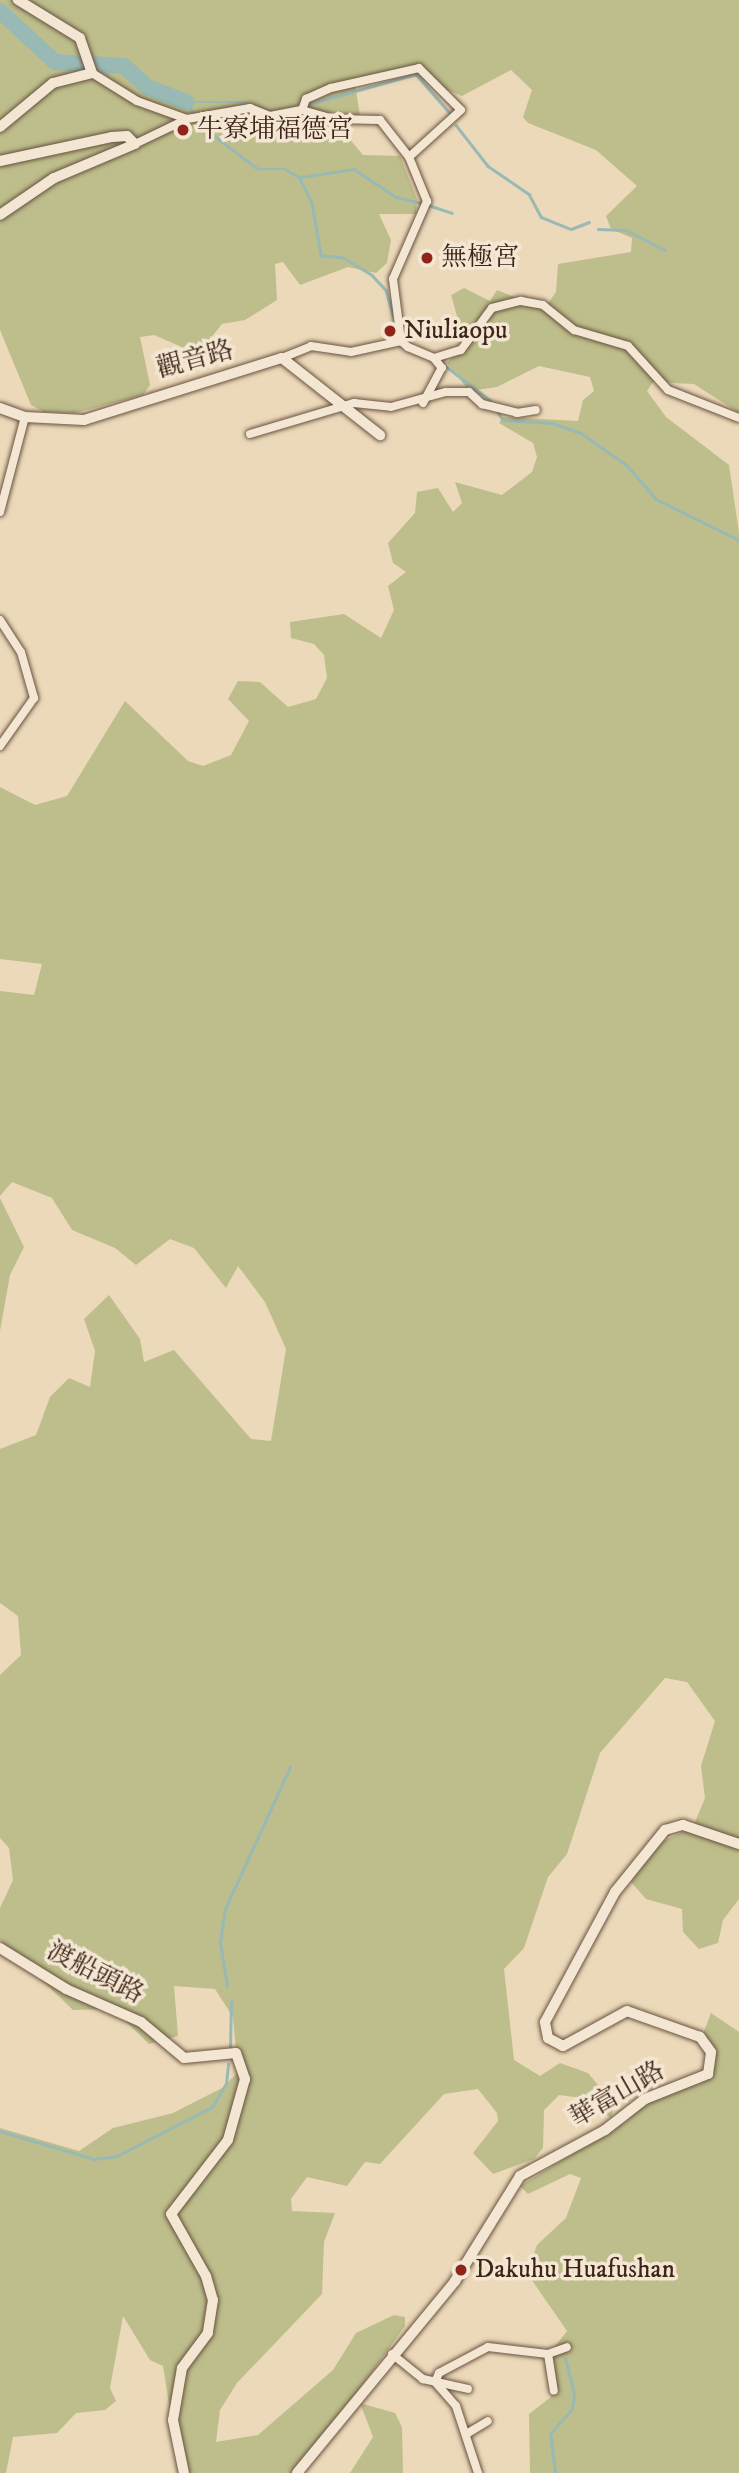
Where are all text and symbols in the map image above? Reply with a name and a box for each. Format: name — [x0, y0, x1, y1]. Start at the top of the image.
place label: 牛寮埔福德宮 — [197, 114, 353, 146]
marker: 牛寮埔福德宮 — [175, 122, 191, 138]
place label: 無極宮 — [441, 242, 519, 274]
marker: 無極宮 — [419, 250, 435, 266]
place label: Niuliaopu — [404, 315, 508, 347]
marker: Niuliaopu — [382, 323, 398, 339]
street label: 觀音路 — [153, 335, 237, 385]
street label: 渡船頭路 — [42, 1935, 148, 2011]
street label: 華富山路 — [564, 2055, 670, 2135]
place label: Dakuhu Huafushan — [475, 2254, 675, 2286]
marker: Dakuhu Huafushan — [453, 2262, 469, 2278]

